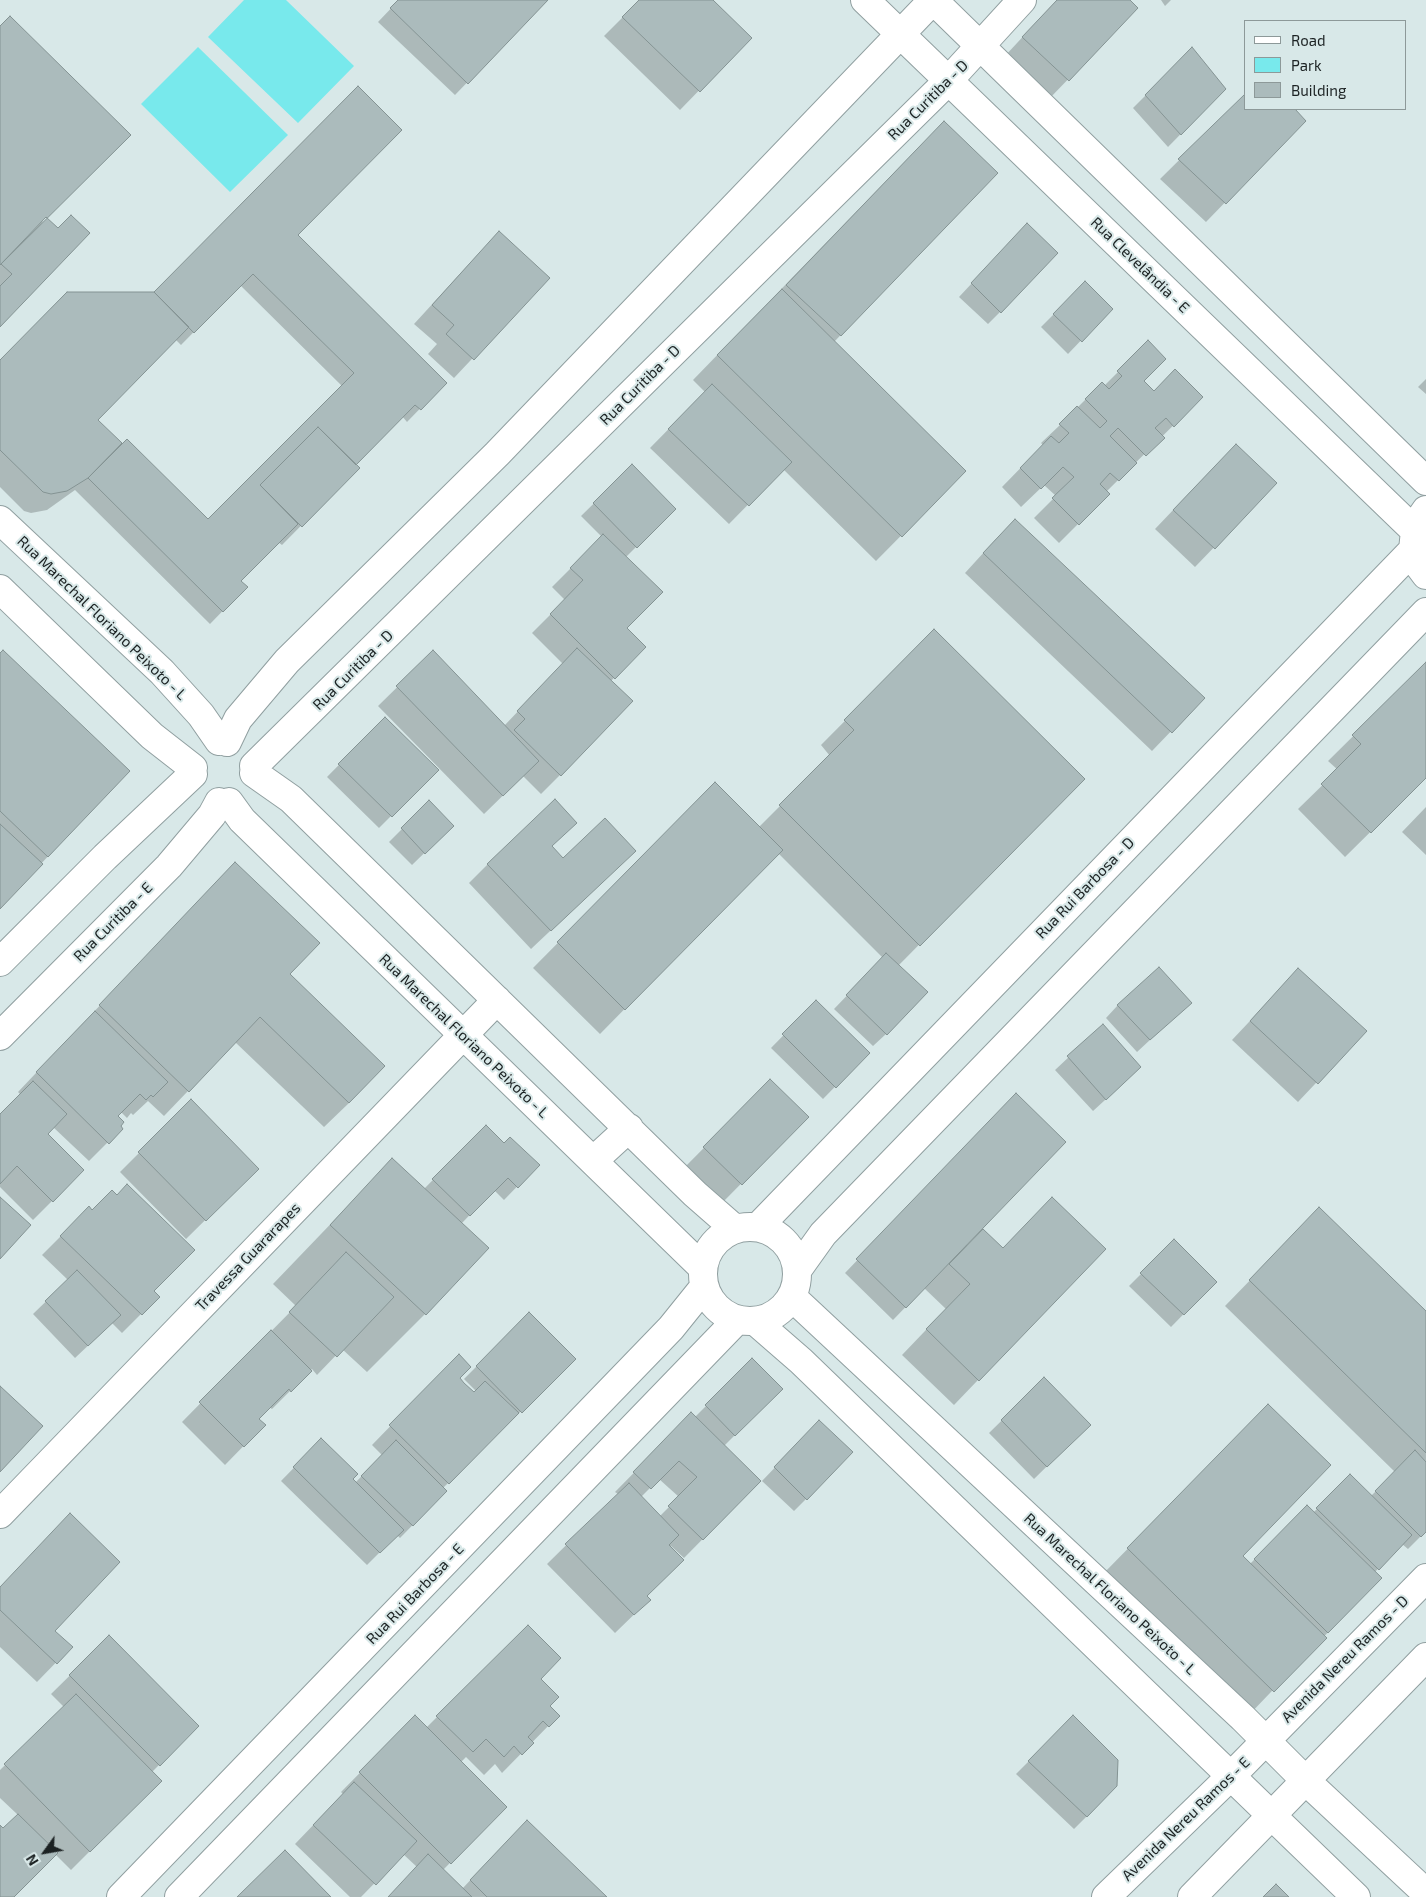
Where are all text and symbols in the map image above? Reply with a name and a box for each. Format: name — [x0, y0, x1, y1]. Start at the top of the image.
legend — [1244, 20, 1406, 110]
text: Road — [1291, 31, 1326, 49]
street label: Rua Curitiba - D — [884, 56, 972, 144]
text: Park — [1291, 56, 1322, 74]
text: Building — [1291, 81, 1346, 99]
street label: Rua Clevelândia - E — [1087, 213, 1193, 317]
street label: Rua Curitiba - D — [596, 341, 684, 429]
street label: Rua Marechal Floriano Peixoto - L — [14, 532, 190, 704]
street label: Rua Curitiba - D — [309, 626, 397, 714]
street label: Rua Rui Barbosa - D — [1032, 834, 1138, 942]
street label: Rua Curitiba - E — [70, 879, 156, 965]
street label: Rua Marechal Floriano Peixoto - L — [376, 950, 552, 1122]
street label: Travessa Guararapes — [192, 1199, 304, 1315]
street label: Rua Marechal Floriano Peixoto - L — [1020, 1509, 1200, 1679]
street label: Rua Rui Barbosa - E — [362, 1540, 468, 1648]
street label: Avenida Nereu Ramos - D — [1278, 1592, 1412, 1726]
street label: Avenida Nereu Ramos - E — [1118, 1753, 1254, 1885]
north arrow — [20, 1827, 70, 1877]
text: N — [22, 1851, 42, 1869]

